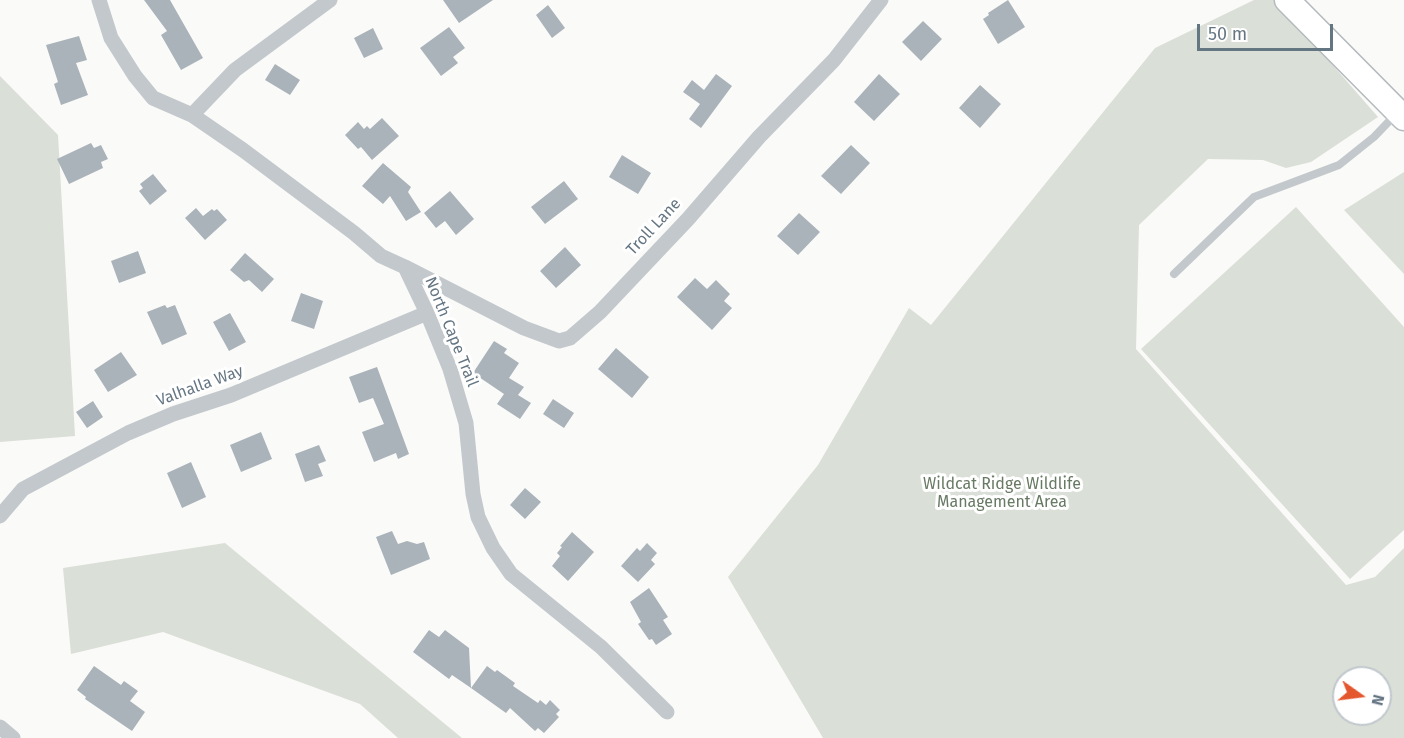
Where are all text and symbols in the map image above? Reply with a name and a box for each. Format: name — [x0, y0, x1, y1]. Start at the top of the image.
scale bar — [1200, 12, 1336, 50]
text: 50 m — [1208, 23, 1247, 45]
street label: Troll Lane — [623, 194, 685, 260]
street label: North Cape Trail — [420, 274, 482, 390]
street label: Valhalla Way — [154, 361, 246, 411]
park label: Wildcat Ridge Wildlife Management Area — [923, 475, 1081, 513]
north arrow — [1332, 666, 1392, 726]
text: N — [1368, 693, 1389, 707]

